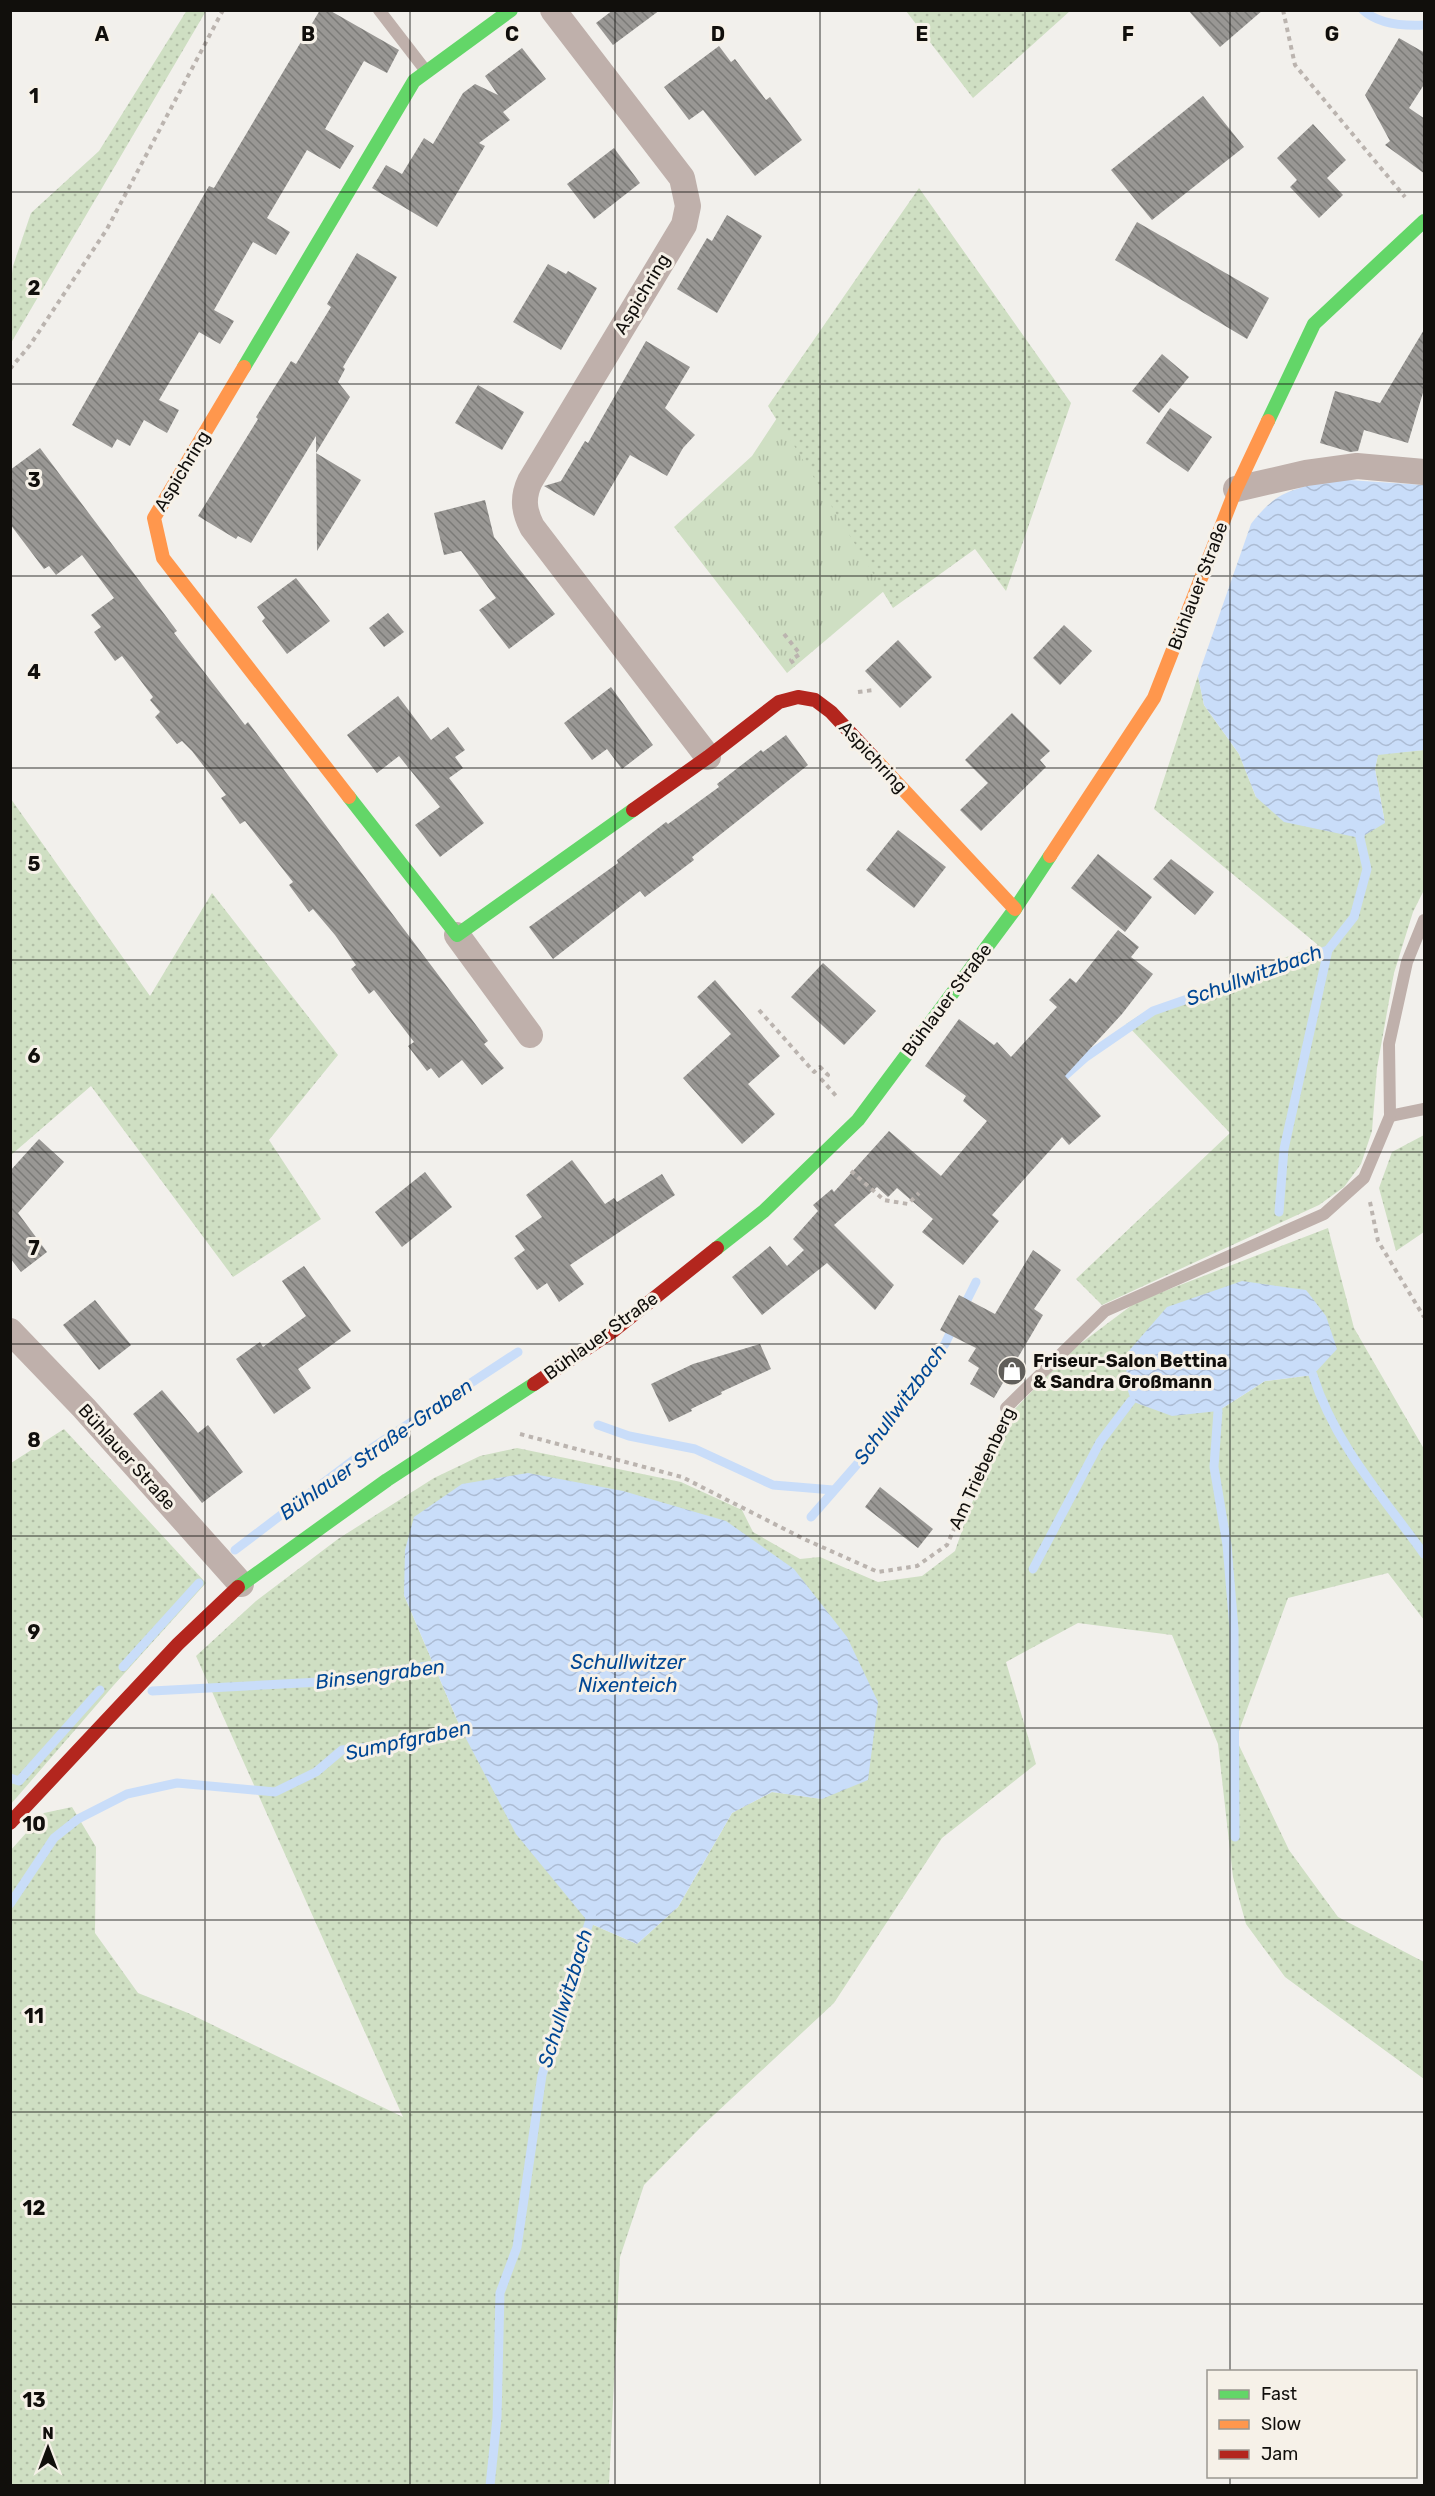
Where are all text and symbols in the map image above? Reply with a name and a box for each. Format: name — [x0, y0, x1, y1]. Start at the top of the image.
text: A — [95, 22, 110, 46]
text: B — [301, 22, 315, 46]
text: C — [505, 22, 519, 46]
text: D — [711, 22, 725, 46]
text: E — [916, 22, 928, 46]
text: F — [1122, 22, 1134, 46]
text: G — [1325, 22, 1339, 46]
text: 1 — [29, 84, 39, 108]
street label: Aspichring — [609, 250, 675, 338]
text: 2 — [28, 276, 41, 300]
street label: Aspichring — [149, 427, 215, 515]
text: 3 — [27, 468, 41, 492]
street label: Bühlauer Straße — [1163, 519, 1233, 653]
text: 4 — [27, 660, 41, 684]
street label: Aspichring — [834, 717, 912, 797]
text: 5 — [28, 852, 41, 876]
street label: Bühlauer Straße — [897, 939, 997, 1061]
water label: Schullwitzbach — [1183, 939, 1325, 1011]
text: 6 — [27, 1044, 41, 1068]
text: 7 — [28, 1236, 40, 1260]
street label: Bühlauer Straße — [540, 1287, 662, 1385]
water label: Schullwitzbach — [848, 1339, 952, 1469]
place label: Friseur-Salon Bettina & Sandra Großmann — [1033, 1350, 1227, 1393]
shop icon: Friseur-Salon Bettina & Sandra Großmann — [996, 1355, 1028, 1387]
water label: Bühlauer Straße-Graben — [275, 1373, 477, 1525]
street label: Bühlauer Straße — [74, 1399, 180, 1515]
street label: Am Triebenberg — [944, 1403, 1020, 1533]
text: 8 — [27, 1428, 41, 1452]
text: 9 — [28, 1620, 41, 1644]
water label: Schullwitzer Nixenteich — [571, 1650, 687, 1697]
water label: Binsengraben — [314, 1654, 446, 1694]
water label: Sumpfgraben — [343, 1715, 473, 1765]
text: 10 — [22, 1812, 46, 1836]
water label: Schullwitzbach — [533, 1926, 597, 2070]
text: 11 — [24, 2004, 44, 2028]
text: 12 — [23, 2196, 45, 2220]
legend — [1207, 2370, 1417, 2478]
text: Fast — [1261, 2383, 1297, 2405]
text: 13 — [22, 2388, 46, 2412]
text: Slow — [1261, 2413, 1301, 2435]
north arrow — [18, 2418, 78, 2478]
text: N — [42, 2424, 54, 2443]
text: Jam — [1261, 2443, 1298, 2465]

